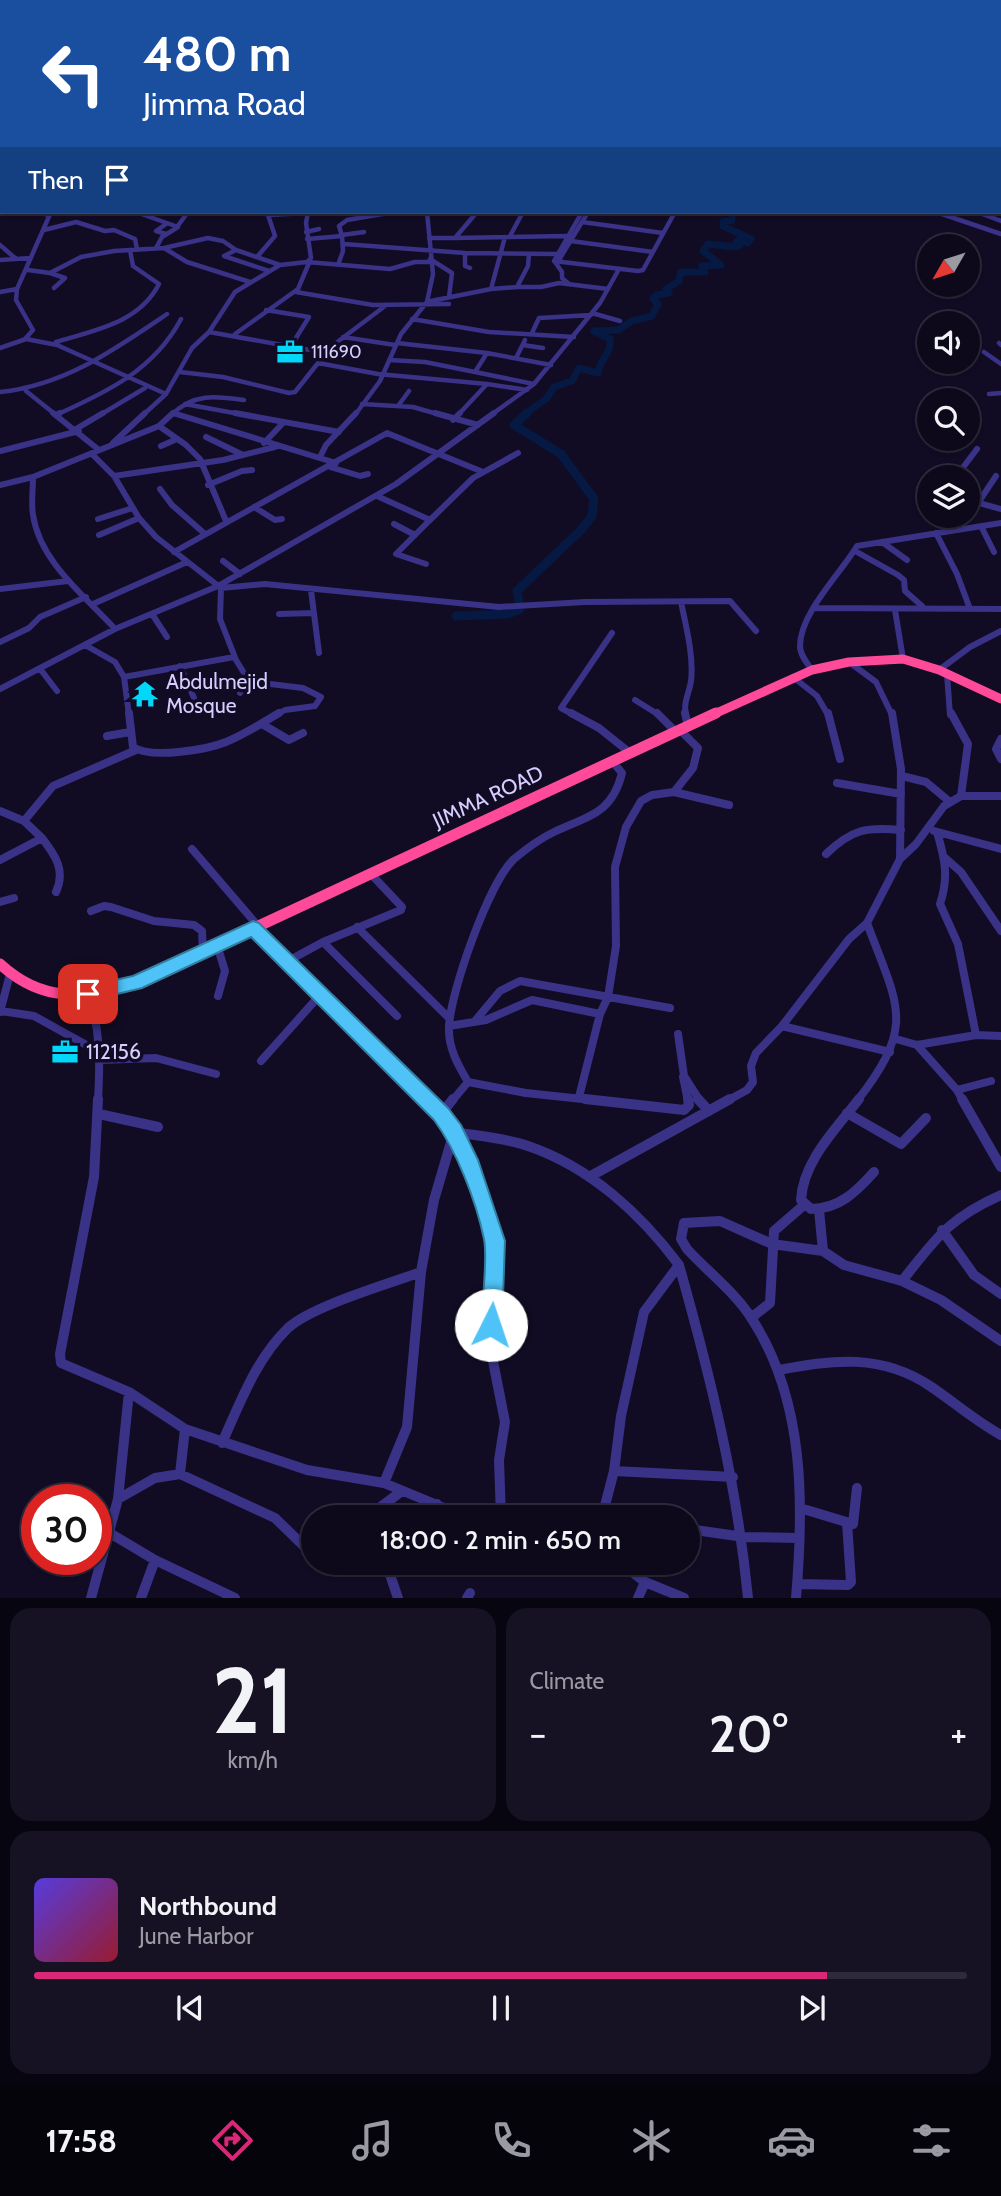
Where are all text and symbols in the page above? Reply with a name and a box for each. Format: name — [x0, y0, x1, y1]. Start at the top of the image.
text: 480 m — [143, 24, 291, 83]
icon: left — [28, 28, 119, 119]
text: Jimma Road — [143, 84, 306, 123]
icon: arrive — [98, 161, 136, 199]
text: Then — [28, 164, 84, 196]
north arrow — [917, 234, 980, 298]
map controls — [917, 234, 980, 528]
button: sound — [917, 311, 980, 374]
office icon: 111690 — [275, 337, 305, 367]
place label: 111690 — [311, 341, 362, 363]
button: search — [917, 388, 980, 451]
button: layers — [917, 465, 980, 528]
place label: Abdulmejid Mosque — [166, 669, 268, 718]
temple icon: Abdulmejid Mosque — [130, 679, 160, 709]
street label: JIMMA ROAD — [428, 760, 547, 833]
pin — [58, 964, 118, 1024]
icon: arrive — [69, 975, 107, 1013]
office icon: 112156 — [50, 1037, 80, 1067]
place label: 112156 — [86, 1039, 141, 1064]
position arrow — [454, 1288, 528, 1362]
speed limit sign: 30 — [21, 1484, 112, 1575]
text: 18:00 · 2 min · 650 m — [380, 1524, 621, 1556]
text: 21 — [212, 1645, 294, 1756]
text: Climate — [530, 1667, 604, 1695]
text: 20° — [709, 1702, 788, 1765]
text: − — [530, 1710, 546, 1757]
text: + — [950, 1710, 967, 1757]
text: km/h — [228, 1746, 278, 1774]
text: Northbound — [139, 1890, 277, 1922]
text: June Harbor — [139, 1922, 253, 1950]
icon: previous — [171, 1989, 209, 2027]
icon: pause — [482, 1989, 520, 2027]
icon: next — [793, 1989, 831, 2027]
icon: directions — [208, 2116, 257, 2165]
icon: music — [348, 2116, 397, 2165]
icon: phone — [487, 2116, 536, 2165]
icon: climate — [627, 2116, 676, 2165]
icon: car — [767, 2116, 816, 2165]
icon: filters — [907, 2116, 956, 2165]
text: 17:58 — [45, 2121, 117, 2160]

